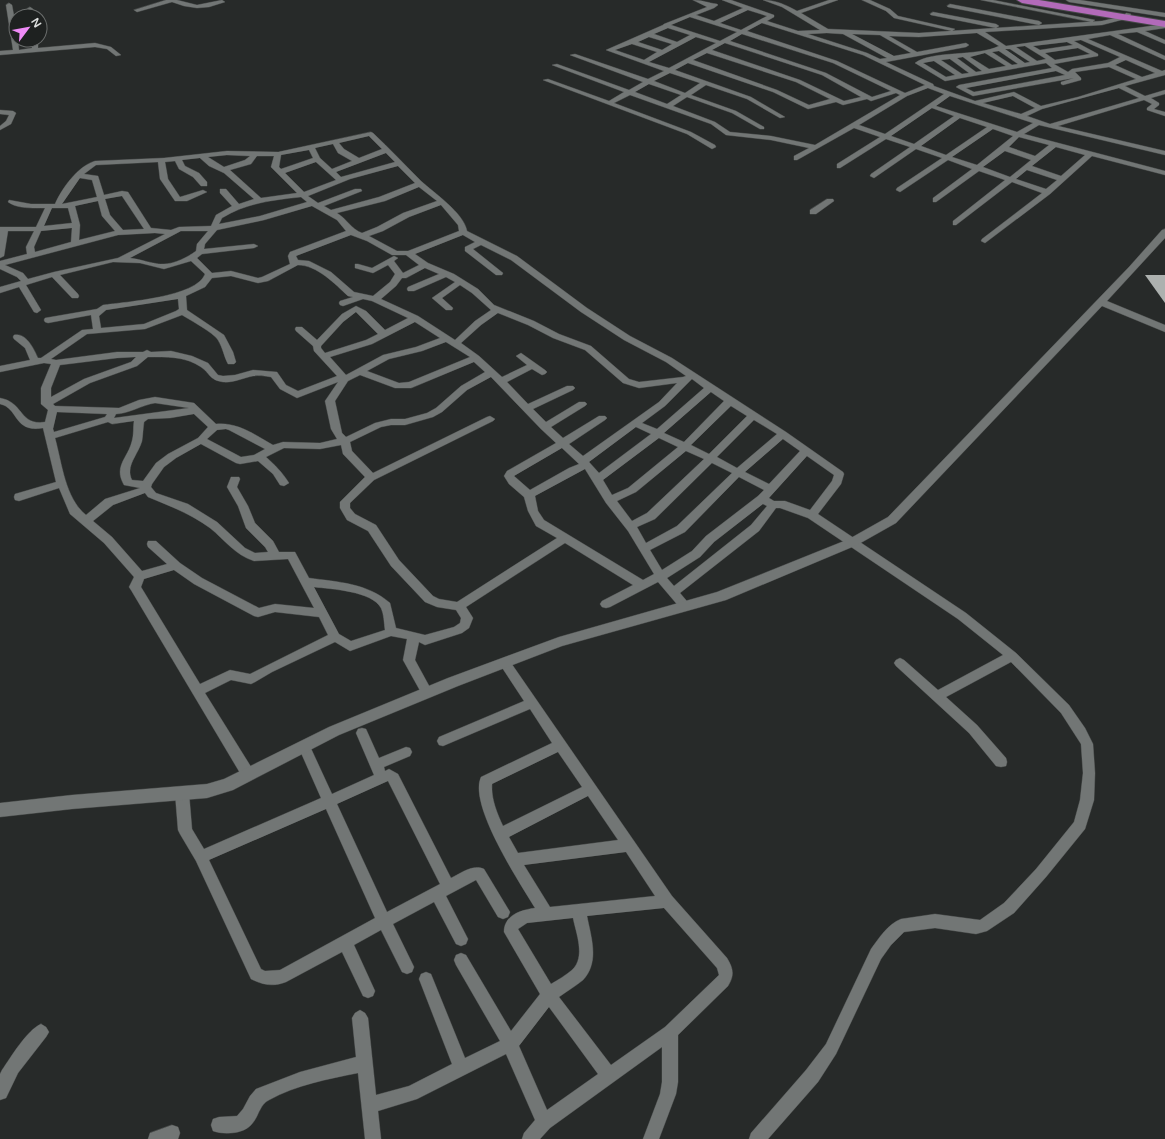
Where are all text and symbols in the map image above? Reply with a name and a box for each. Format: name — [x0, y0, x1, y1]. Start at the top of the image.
north arrow — [8, 8, 48, 48]
text: N — [28, 16, 44, 30]

